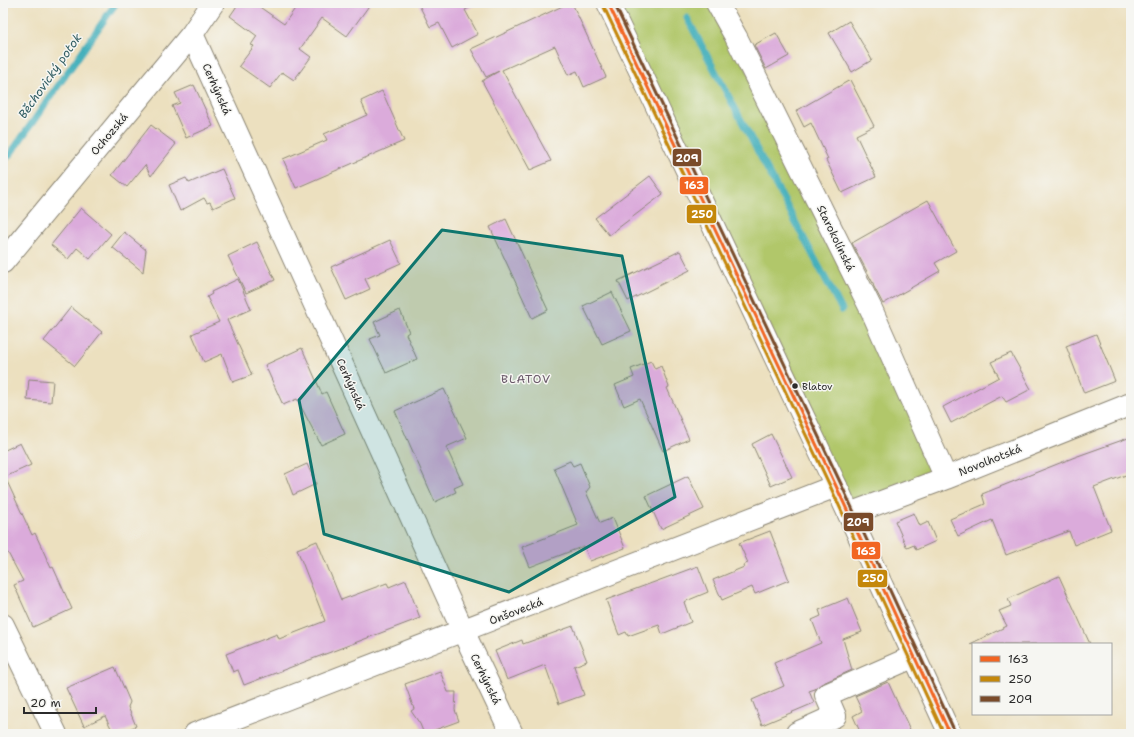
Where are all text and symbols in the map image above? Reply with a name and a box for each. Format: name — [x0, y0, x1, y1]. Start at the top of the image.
water label: Běchovický potok — [15, 30, 85, 122]
street label: Cerhýnská — [199, 61, 235, 118]
street label: Ochozská — [87, 110, 132, 159]
line badge: 209 — [672, 148, 702, 167]
text: 209 — [676, 151, 699, 166]
line badge: 163 — [679, 176, 709, 195]
text: 163 — [684, 178, 704, 193]
street label: Starokolínská — [813, 203, 858, 274]
line badge: 250 — [686, 204, 717, 224]
text: 250 — [691, 207, 713, 222]
street label: Cerhýnská — [333, 356, 369, 413]
district label: BLATOV — [501, 371, 551, 387]
place label: Blatov — [802, 380, 833, 393]
marker: Blatov — [790, 381, 800, 391]
street label: Novolhotská — [956, 441, 1024, 480]
line badge: 209 — [843, 512, 874, 532]
text: 209 — [847, 515, 870, 530]
line badge: 163 — [851, 541, 881, 560]
text: 163 — [856, 544, 876, 559]
line badge: 250 — [857, 569, 888, 588]
text: 250 — [862, 571, 884, 586]
street label: Onšovecká — [487, 594, 545, 629]
legend — [972, 643, 1112, 715]
street label: Cerhýnská — [467, 651, 504, 707]
text: 163 — [1008, 651, 1029, 667]
text: 250 — [1008, 671, 1032, 687]
scale bar — [24, 689, 96, 715]
text: 209 — [1008, 691, 1032, 707]
text: 20 m — [30, 695, 61, 711]

